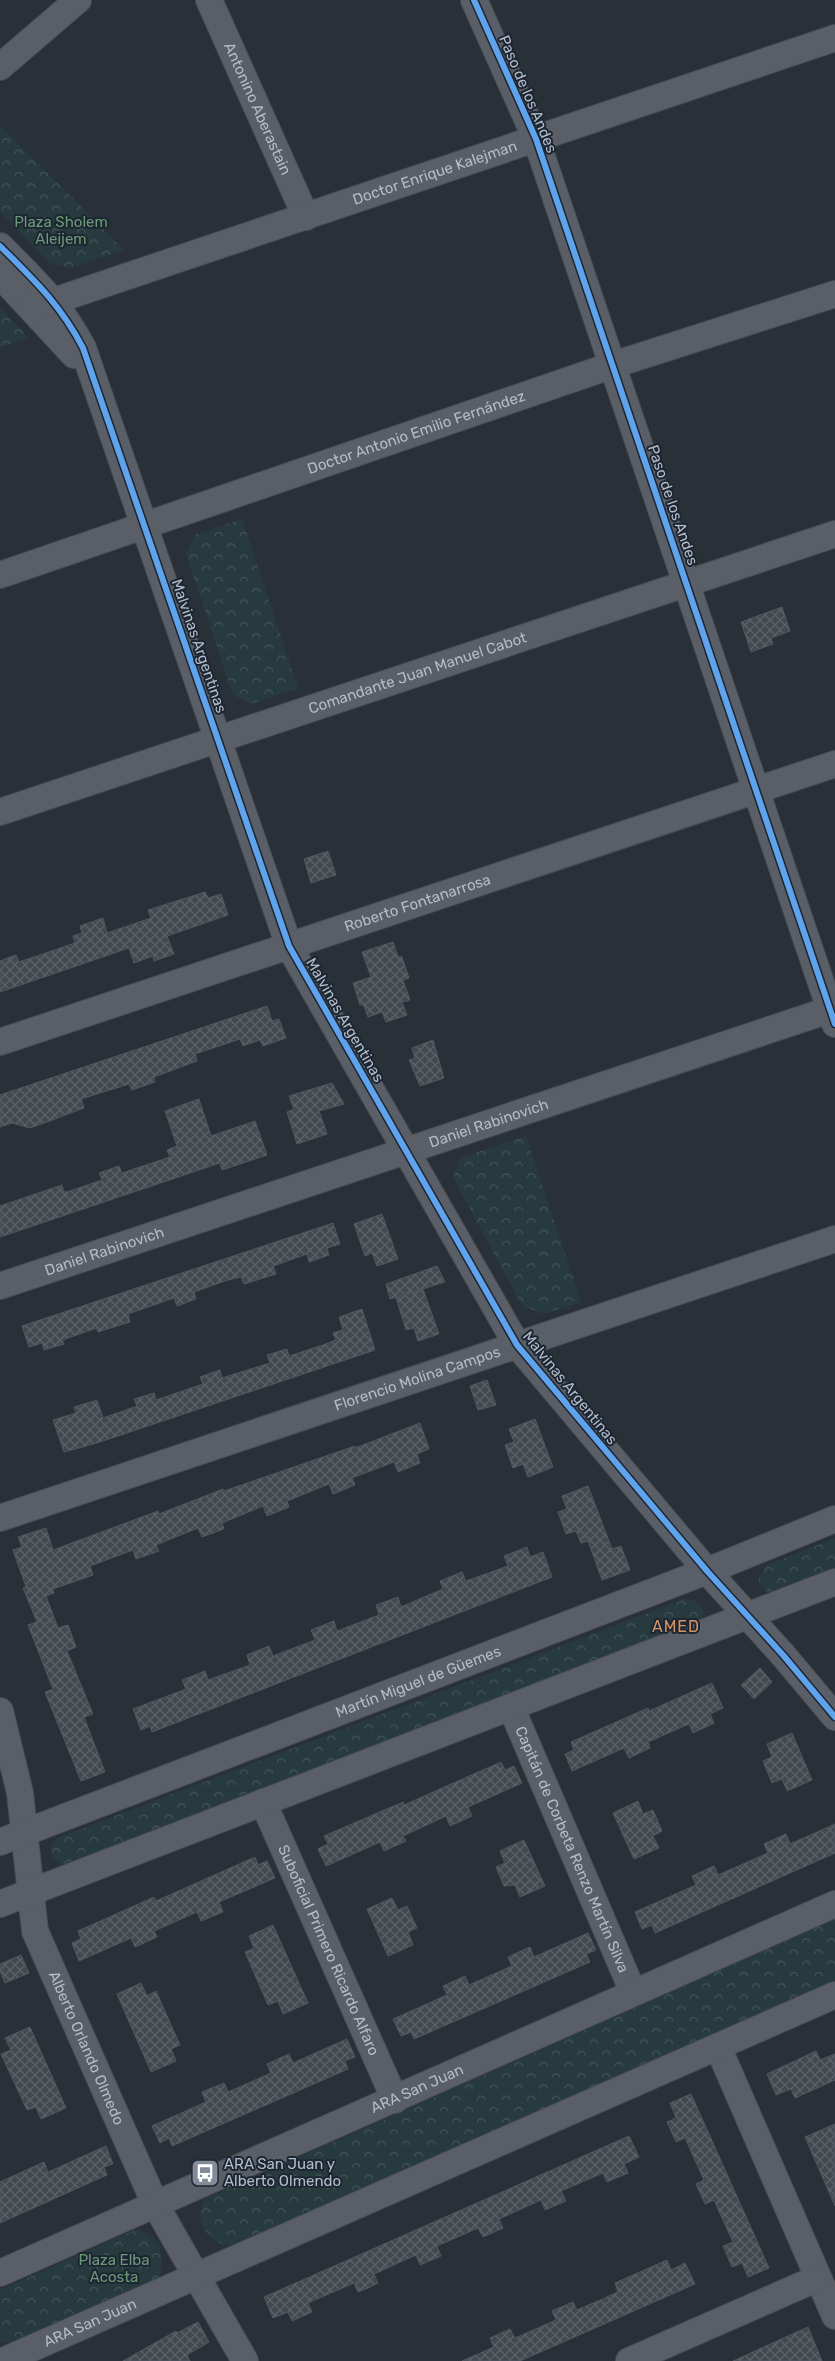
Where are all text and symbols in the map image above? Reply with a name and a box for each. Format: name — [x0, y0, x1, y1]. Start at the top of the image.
street label: Paso de los Andes — [495, 32, 561, 156]
street label: Antonino Aberastain — [220, 40, 295, 178]
street label: Doctor Enrique Kalejman — [350, 137, 519, 209]
park label: Plaza Sholem Aleijem — [14, 213, 108, 248]
street label: Doctor Antonio Emilio Fernández — [305, 387, 528, 478]
street label: Paso de los Andes — [644, 443, 702, 568]
street label: Malvinas Argentinas — [168, 577, 230, 716]
street label: Comandante Juan Manuel Cabot — [306, 628, 529, 718]
street label: Roberto Fontanarrosa — [342, 870, 493, 936]
street label: Malvinas Argentinas — [302, 955, 388, 1086]
street label: Daniel Rabinovich — [427, 1095, 551, 1152]
street label: Daniel Rabinovich — [42, 1223, 166, 1279]
street label: Malvinas Argentinas — [519, 1328, 621, 1449]
street label: Florencio Molina Campos — [332, 1342, 503, 1415]
district label: AMED — [652, 1617, 700, 1636]
street label: Martín Miguel de Güemes — [333, 1642, 504, 1721]
street label: Capitán de Corbeta Renzo Martín Silva — [511, 1723, 633, 1976]
street label: Suboficial Primero Ricardo Alfaro — [274, 1842, 383, 2058]
street label: Alberto Orlando Olmedo — [45, 1968, 128, 2128]
street label: ARA San Juan — [368, 2060, 466, 2117]
place label: ARA San Juan y Alberto Olmendo — [224, 2155, 341, 2190]
bus stop icon: ARA San Juan y Alberto Olmendo — [190, 2158, 220, 2188]
park label: Plaza Elba Acosta — [78, 2251, 150, 2286]
street label: ARA San Juan — [41, 2294, 139, 2351]

